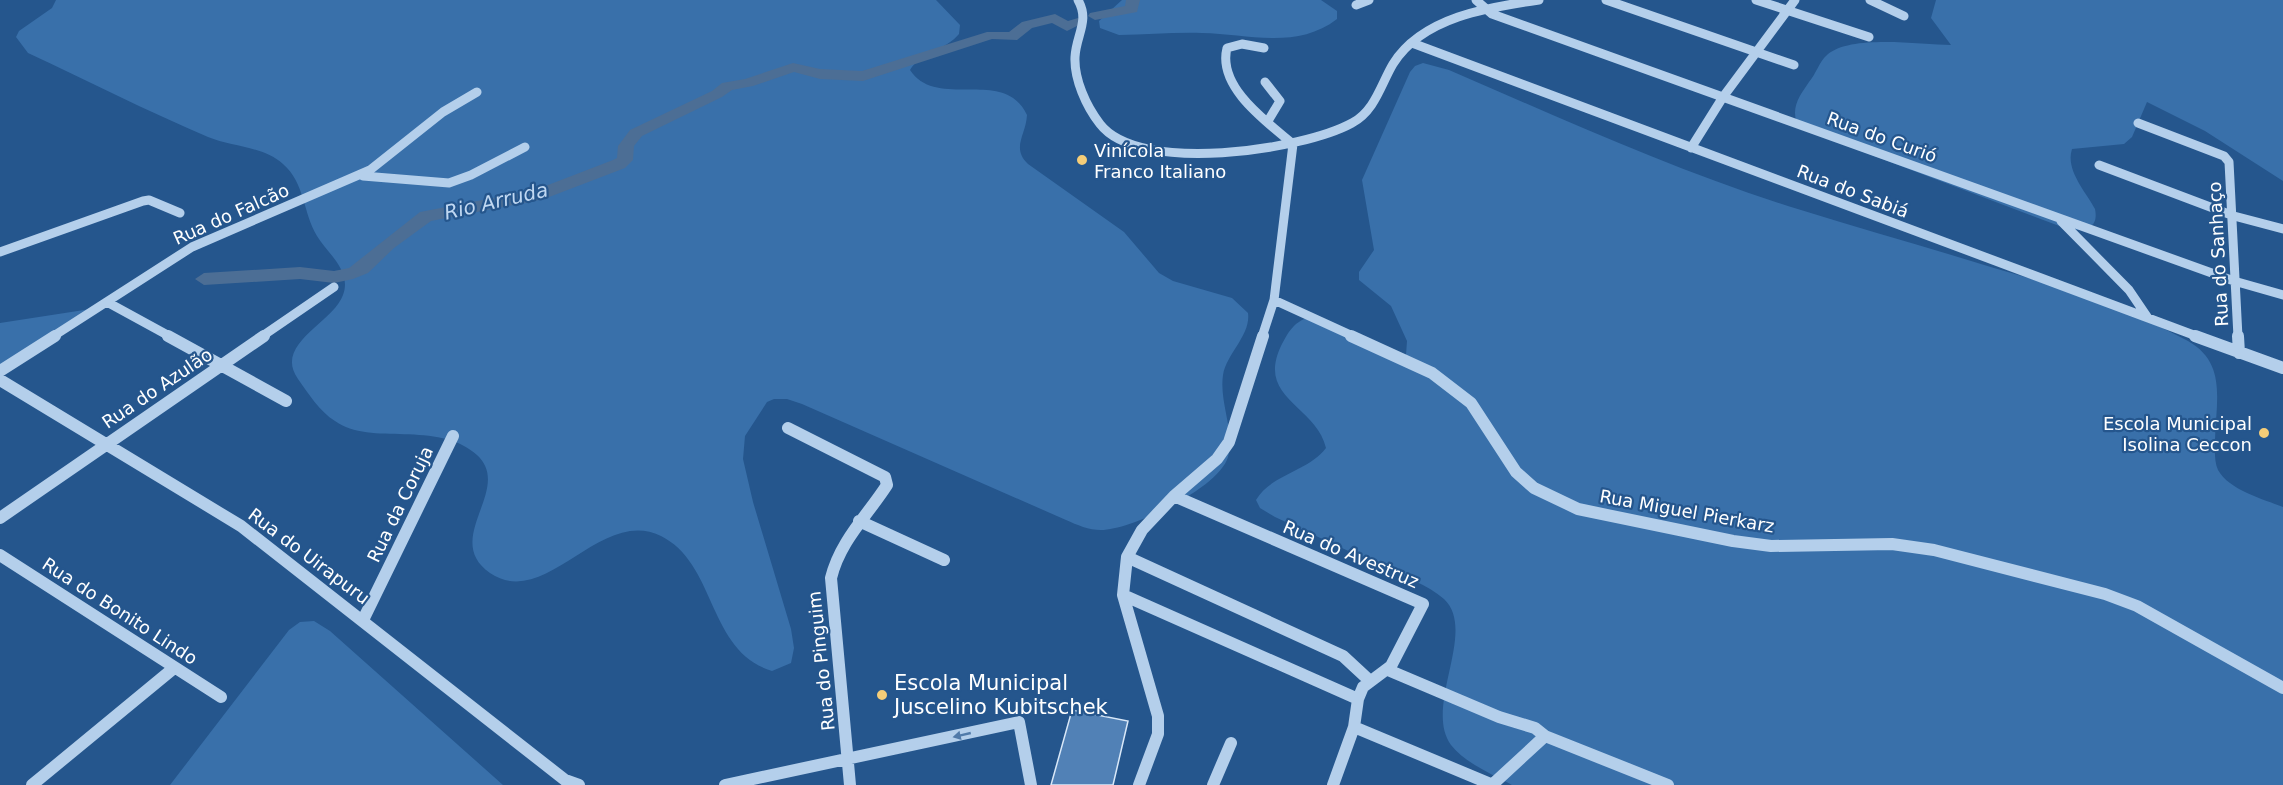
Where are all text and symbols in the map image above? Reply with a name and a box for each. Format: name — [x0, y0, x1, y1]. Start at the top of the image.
street label: Rua do Curió — [1824, 107, 1940, 167]
place label: Vinícola Franco Italiano — [1094, 140, 1226, 182]
marker: Vinícola Franco Italiano — [1075, 153, 1089, 167]
street label: Rua do Sabiá — [1794, 160, 1912, 222]
water label: Rio Arruda — [442, 177, 550, 225]
street label: Rua do Falcão — [170, 179, 292, 249]
street label: Rua do Sanhaço — [2204, 181, 2232, 327]
street label: Rua do Azulão — [98, 343, 216, 433]
place label: Escola Municipal Isolina Ceccon — [2103, 413, 2252, 455]
marker: Escola Municipal Isolina Ceccon — [2257, 426, 2271, 440]
street label: Rua da Coruja — [363, 443, 437, 565]
street label: Rua Miguel Pierkarz — [1598, 485, 1776, 537]
street label: Rua do Uirapuru — [244, 504, 374, 608]
street label: Rua do Avestruz — [1280, 516, 1422, 592]
street label: Rua do Bonito Lindo — [39, 553, 201, 669]
street label: Rua do Pinguim — [803, 590, 839, 732]
place label: Escola Municipal Juscelino Kubitschek — [892, 671, 1109, 719]
marker: Escola Municipal Juscelino Kubitschek — [875, 688, 889, 702]
one-way arrow — [953, 730, 971, 740]

